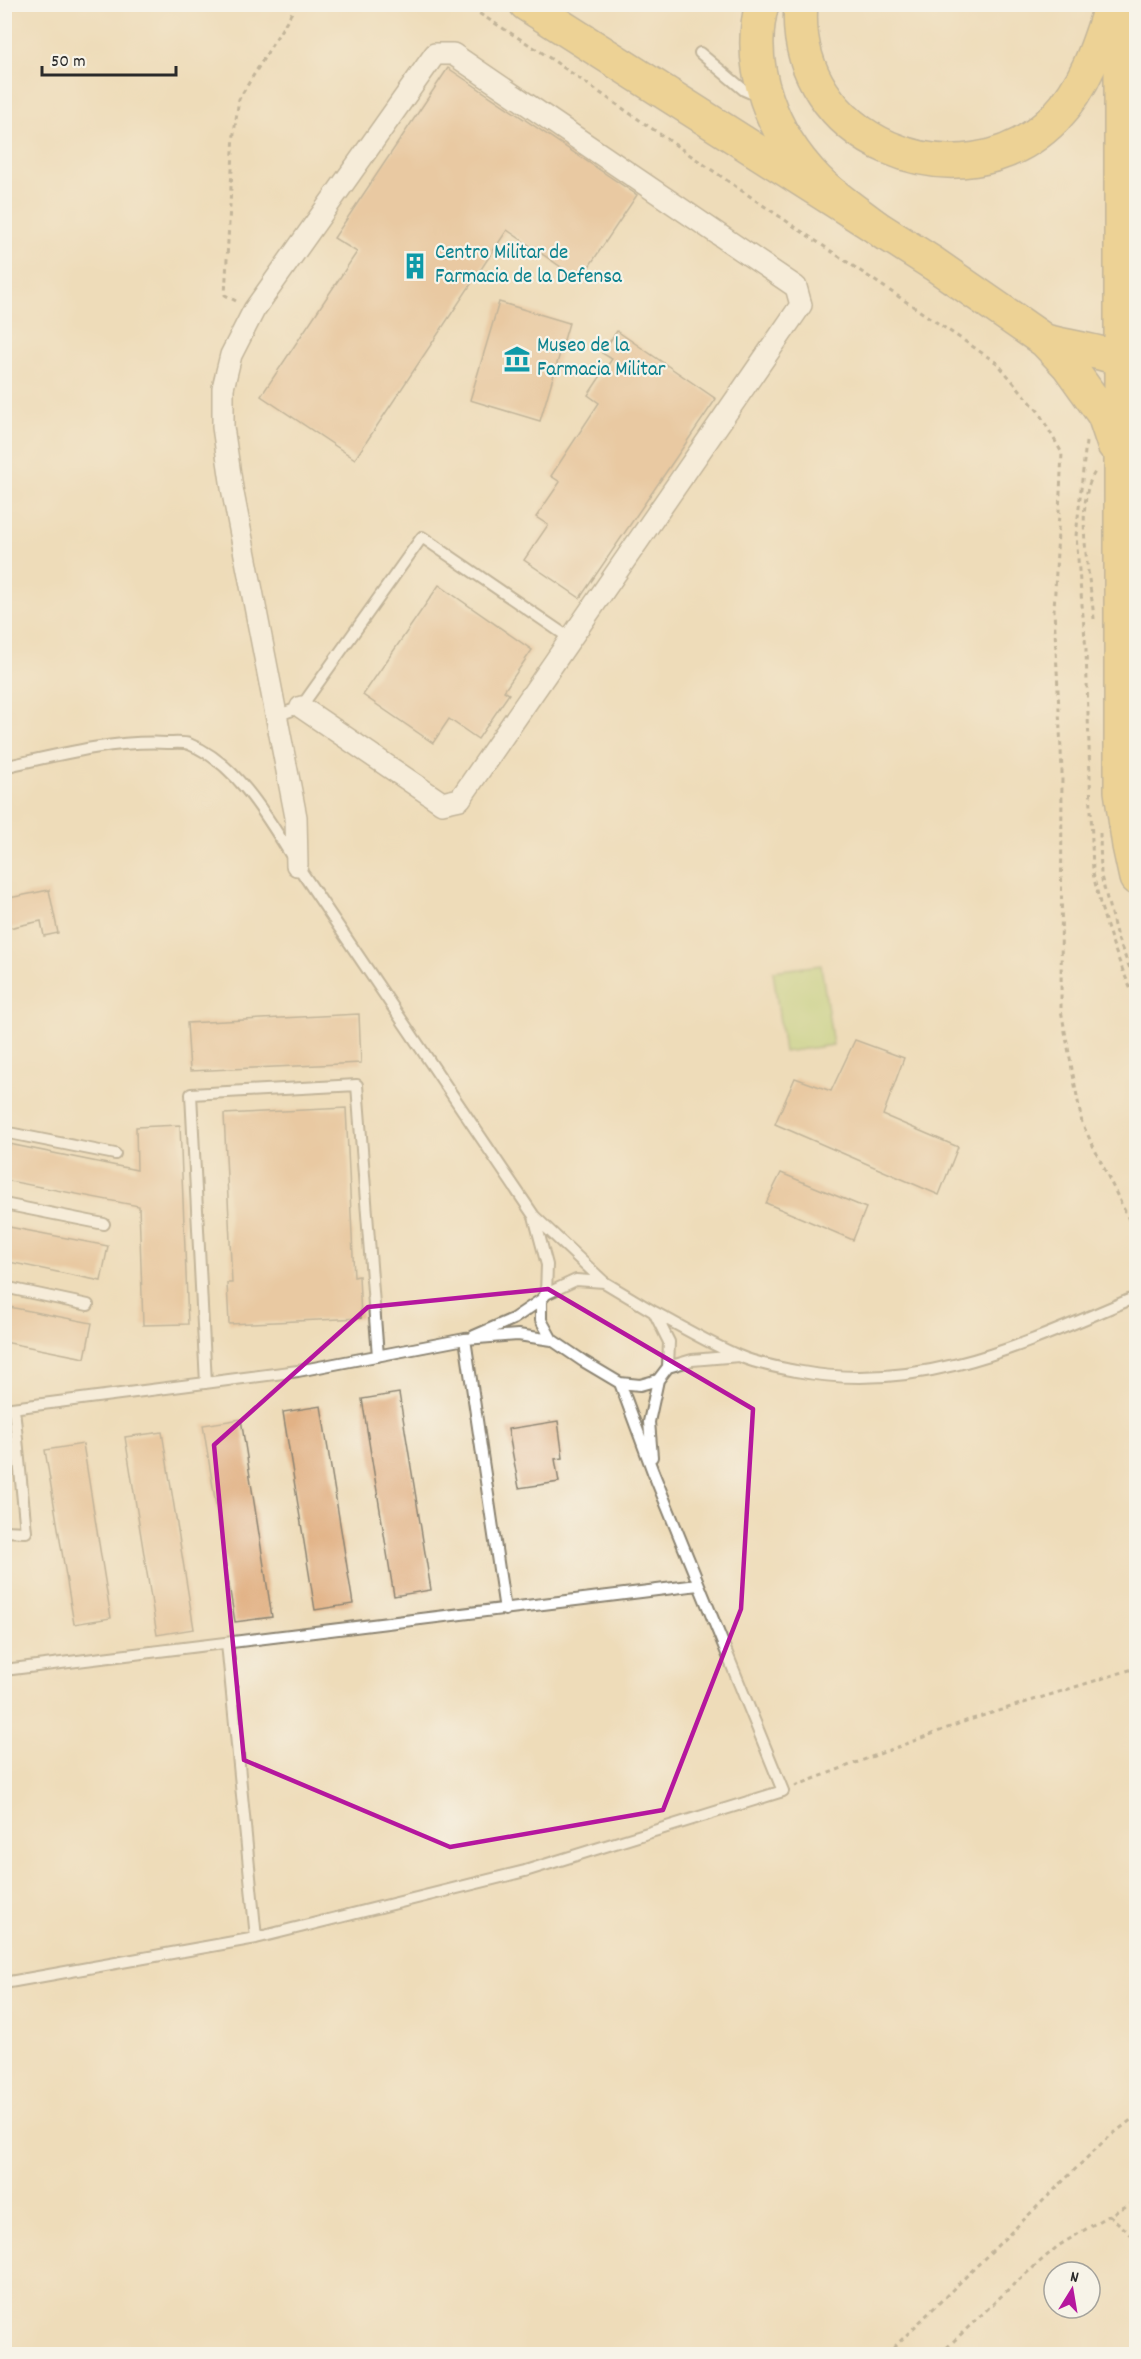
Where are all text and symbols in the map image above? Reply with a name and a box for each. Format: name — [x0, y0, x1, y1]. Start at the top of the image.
scale bar — [42, 39, 176, 77]
text: 50 m — [51, 50, 86, 75]
place label: Centro Militar de Farmacia de la Defensa — [435, 239, 623, 293]
building icon: Centro Militar de Farmacia de la Defensa — [400, 251, 430, 281]
place label: Museo de la Farmacia Militar — [537, 332, 666, 386]
museum icon: Museo de la Farmacia Militar — [502, 344, 532, 374]
north arrow — [1042, 2260, 1102, 2320]
text: N — [1068, 2266, 1081, 2290]

